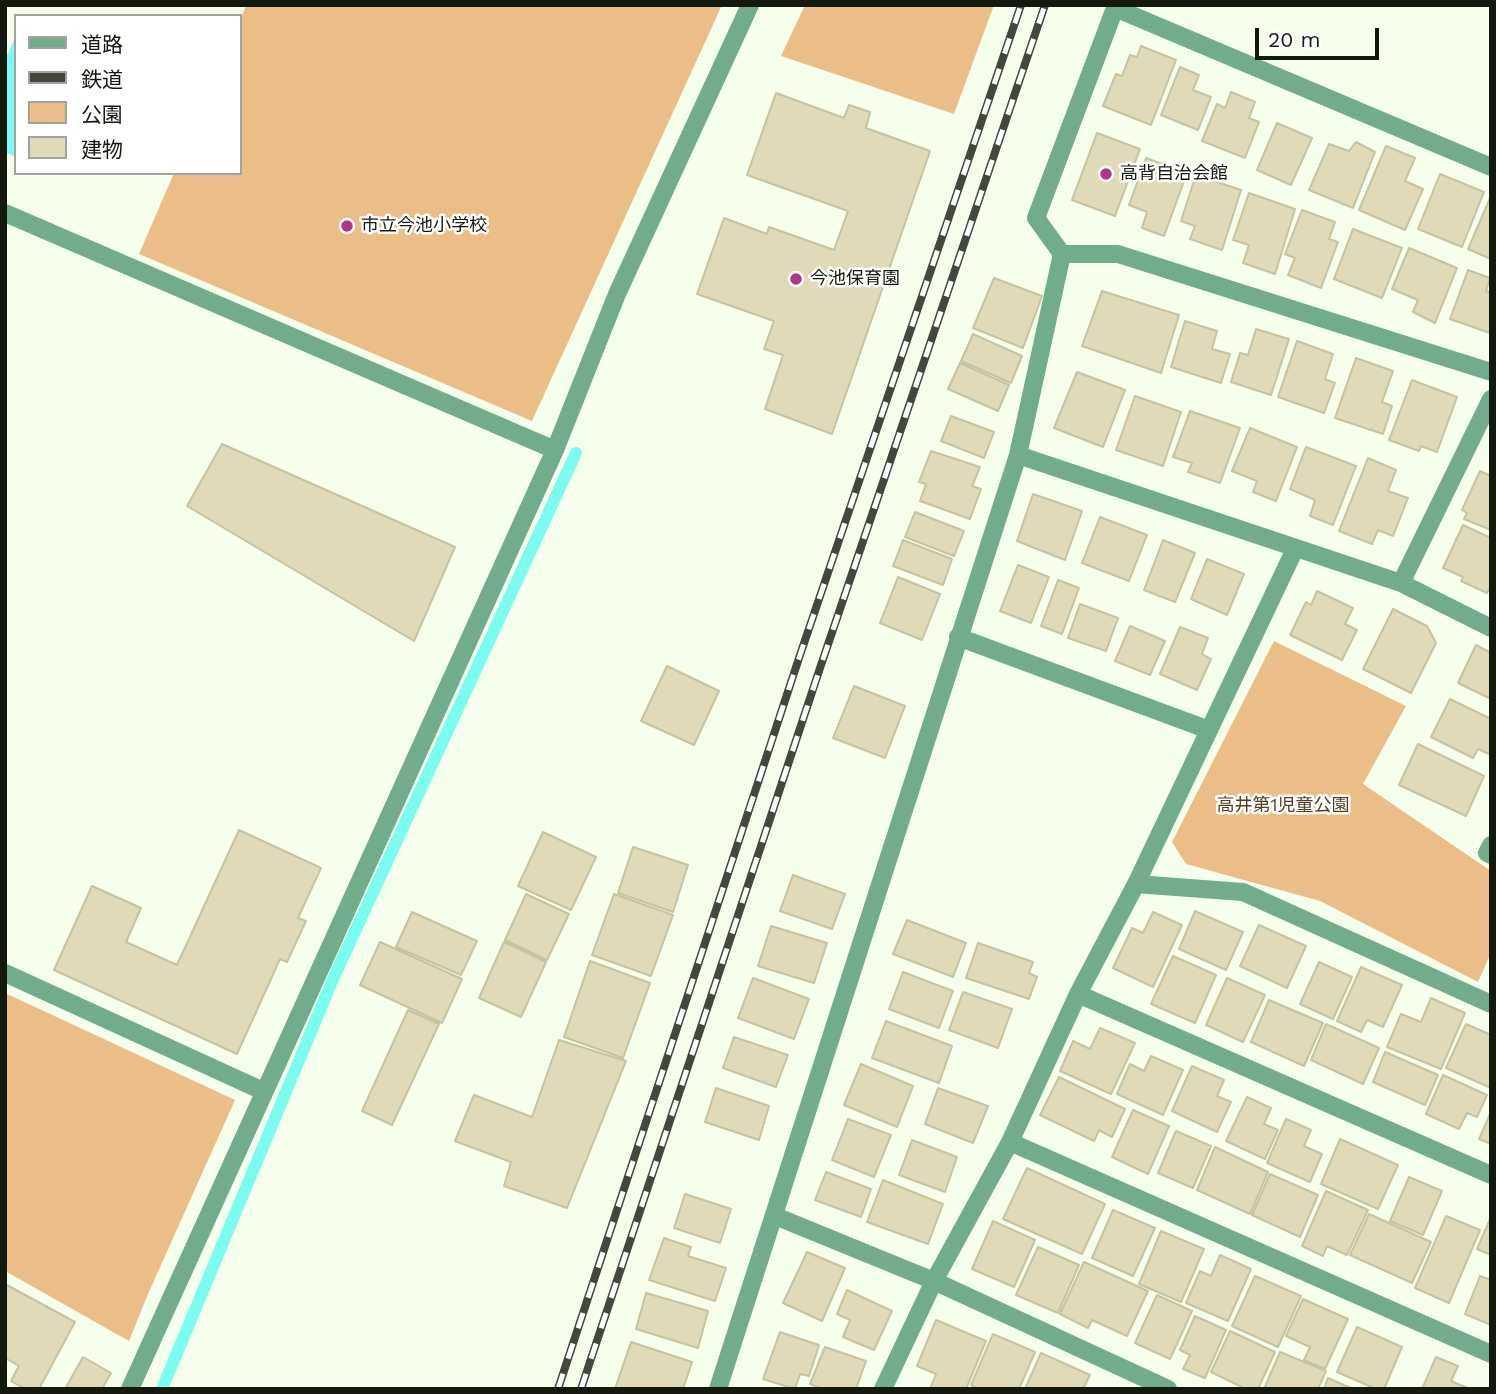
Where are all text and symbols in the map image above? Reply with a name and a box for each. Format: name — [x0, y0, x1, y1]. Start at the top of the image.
legend — [14, 14, 242, 175]
scale bar — [1258, 14, 1382, 58]
text: 20 m — [1268, 27, 1320, 52]
text: 道路 — [81, 32, 123, 57]
text: 鉄道 — [81, 67, 123, 92]
text: 公園 — [81, 102, 123, 127]
text: 建物 — [81, 137, 123, 162]
place label: 高背自治会館 — [1120, 163, 1228, 185]
marker: 高背自治会館 — [1098, 166, 1114, 182]
place label: 市立今池小学校 — [361, 215, 487, 237]
marker: 市立今池小学校 — [339, 218, 355, 234]
place label: 今池保育園 — [810, 268, 900, 290]
marker: 今池保育園 — [788, 271, 804, 287]
park label: 高井第1児童公園 — [1216, 795, 1350, 817]

